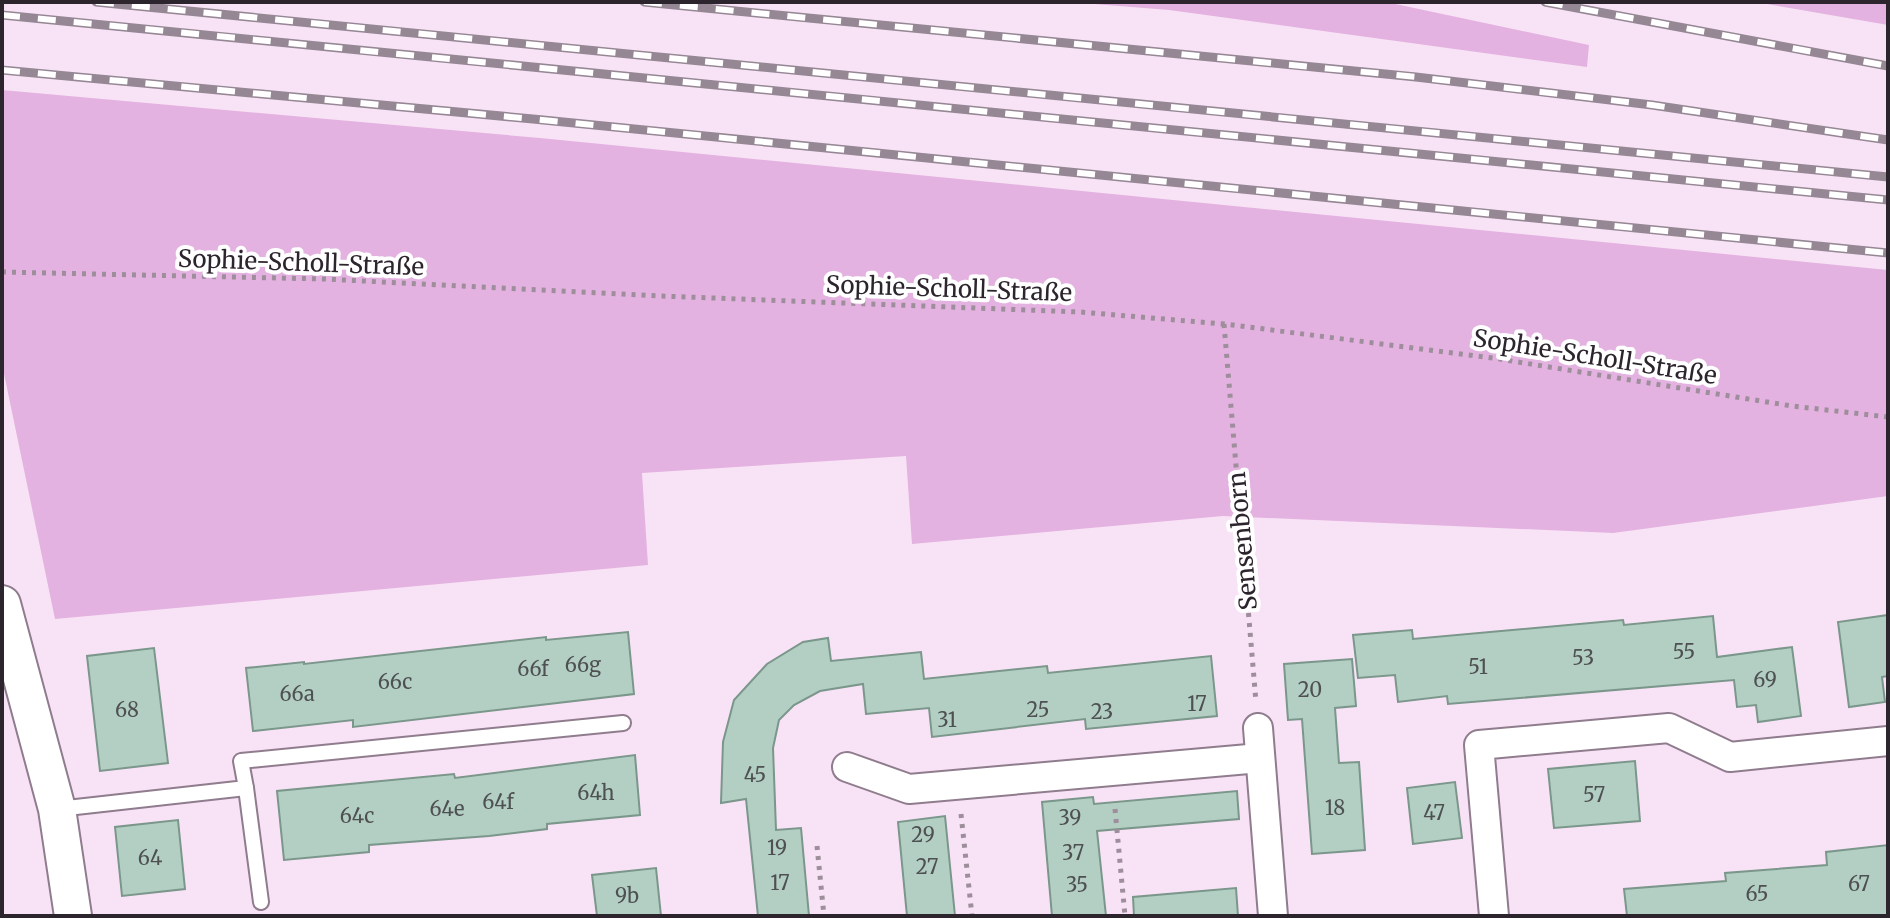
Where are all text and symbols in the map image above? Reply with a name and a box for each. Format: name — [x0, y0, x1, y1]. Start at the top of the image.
street label: Sophie-Scholl-Straße — [177, 243, 425, 282]
street label: Sophie-Scholl-Straße — [825, 269, 1073, 308]
street label: Sophie-Scholl-Straße — [1471, 322, 1719, 391]
street label: Sensenborn — [1221, 471, 1264, 611]
house number: 55 — [1673, 639, 1695, 664]
house number: 53 — [1572, 645, 1594, 670]
house number: 66g — [565, 652, 601, 677]
house number: 51 — [1468, 654, 1488, 679]
house number: 66f — [517, 656, 550, 681]
house number: 69 — [1753, 667, 1777, 692]
house number: 66c — [378, 669, 412, 694]
house number: 20 — [1298, 677, 1322, 702]
house number: 66a — [279, 681, 315, 706]
house number: 17 — [1187, 691, 1207, 716]
house number: 68 — [115, 697, 139, 722]
house number: 25 — [1027, 697, 1049, 722]
house number: 23 — [1091, 699, 1113, 724]
house number: 31 — [937, 707, 957, 732]
house number: 45 — [744, 762, 766, 787]
house number: 64h — [577, 780, 615, 805]
house number: 57 — [1583, 782, 1605, 807]
house number: 64f — [482, 789, 515, 814]
house number: 18 — [1325, 795, 1345, 820]
house number: 64e — [429, 796, 465, 821]
house number: 47 — [1423, 800, 1445, 825]
house number: 64c — [340, 803, 374, 828]
house number: 39 — [1059, 805, 1081, 830]
house number: 29 — [911, 822, 935, 847]
house number: 19 — [767, 835, 787, 860]
house number: 37 — [1062, 840, 1084, 865]
house number: 64 — [138, 845, 162, 870]
house number: 27 — [916, 854, 938, 879]
house number: 17 — [770, 870, 790, 895]
house number: 67 — [1848, 871, 1870, 896]
house number: 35 — [1066, 872, 1088, 897]
house number: 65 — [1746, 881, 1768, 906]
house number: 9b — [615, 883, 639, 908]

